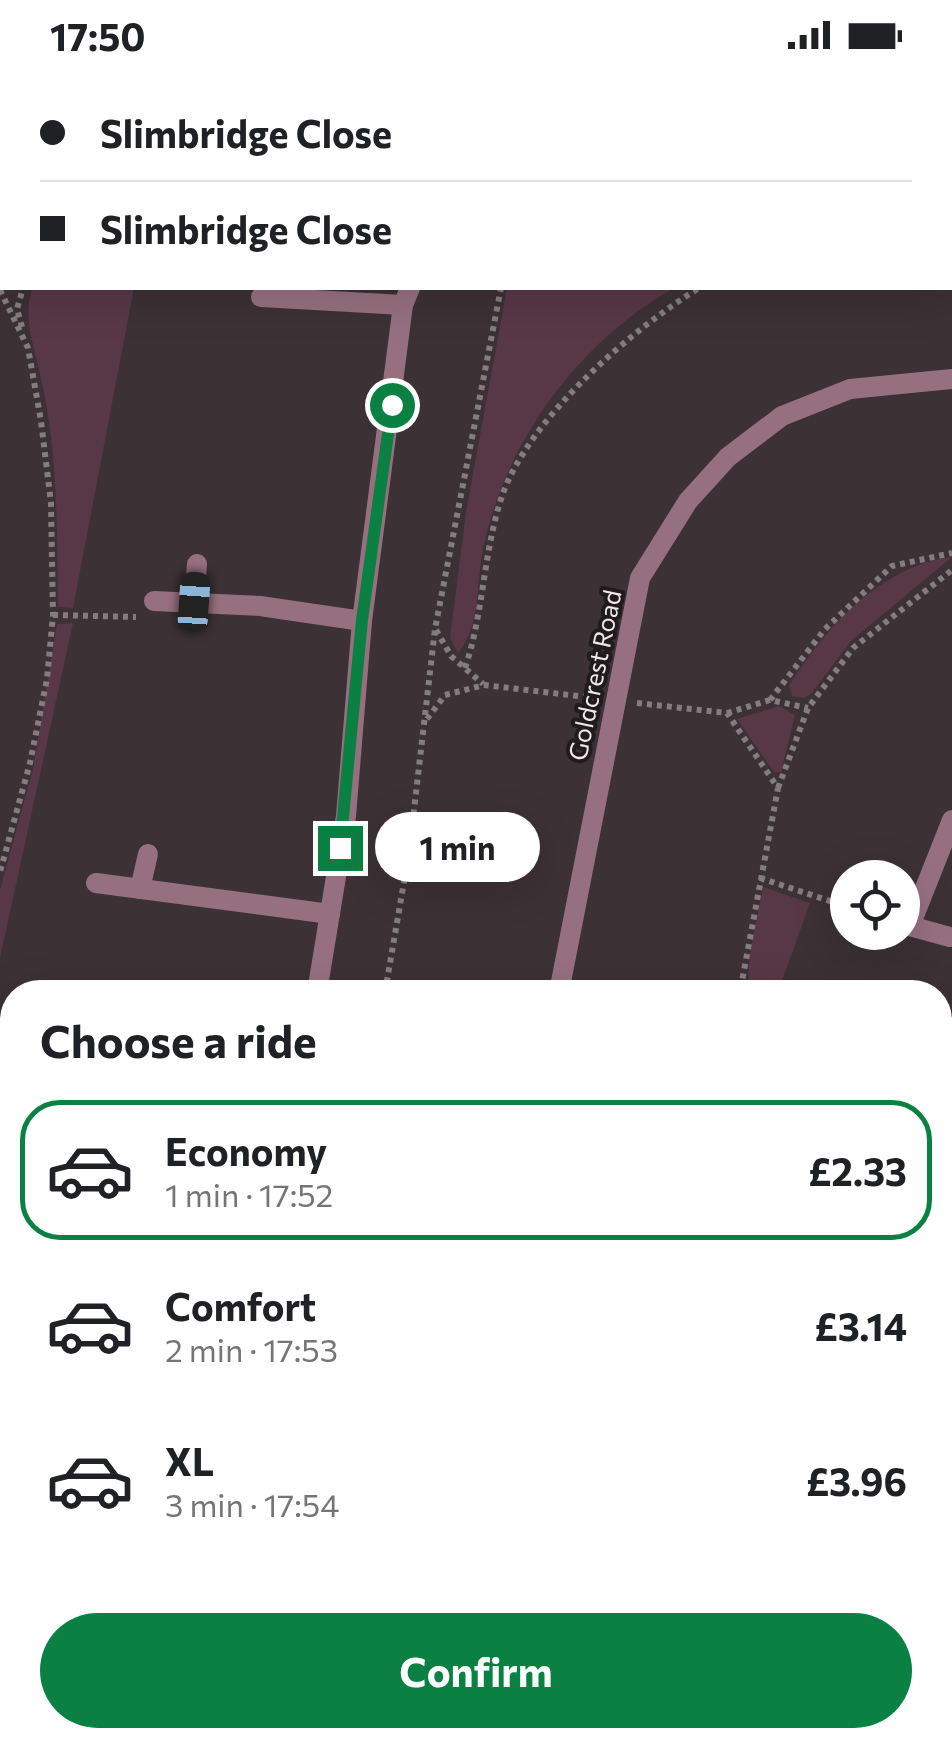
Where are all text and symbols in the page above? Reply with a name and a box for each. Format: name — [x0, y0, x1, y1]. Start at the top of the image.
text: 17:50 — [50, 12, 146, 59]
text: Slimbridge Close — [100, 109, 392, 156]
text: Slimbridge Close — [100, 205, 392, 252]
route start — [370, 383, 415, 428]
car — [177, 571, 211, 633]
street label: Goldcrest Road — [561, 587, 627, 763]
callout: 1 min — [375, 813, 540, 883]
route end — [318, 826, 363, 871]
text: 1 min — [420, 827, 495, 867]
map controls — [830, 860, 920, 950]
button: locate — [830, 860, 920, 950]
text: Choose a ride — [40, 1012, 317, 1067]
icon: car — [45, 1125, 135, 1215]
text: Economy — [165, 1127, 327, 1174]
text: £2.33 — [808, 1147, 907, 1194]
text: 1 min · 17:52 — [165, 1174, 333, 1214]
icon: car — [45, 1280, 135, 1370]
text: Comfort — [165, 1282, 316, 1329]
text: £3.14 — [815, 1302, 907, 1349]
text: 2 min · 17:53 — [165, 1329, 338, 1369]
icon: car — [45, 1435, 135, 1525]
text: XL — [165, 1437, 214, 1484]
text: £3.96 — [806, 1457, 907, 1504]
text: 3 min · 17:54 — [165, 1484, 339, 1524]
button: Confirm — [40, 1613, 912, 1728]

